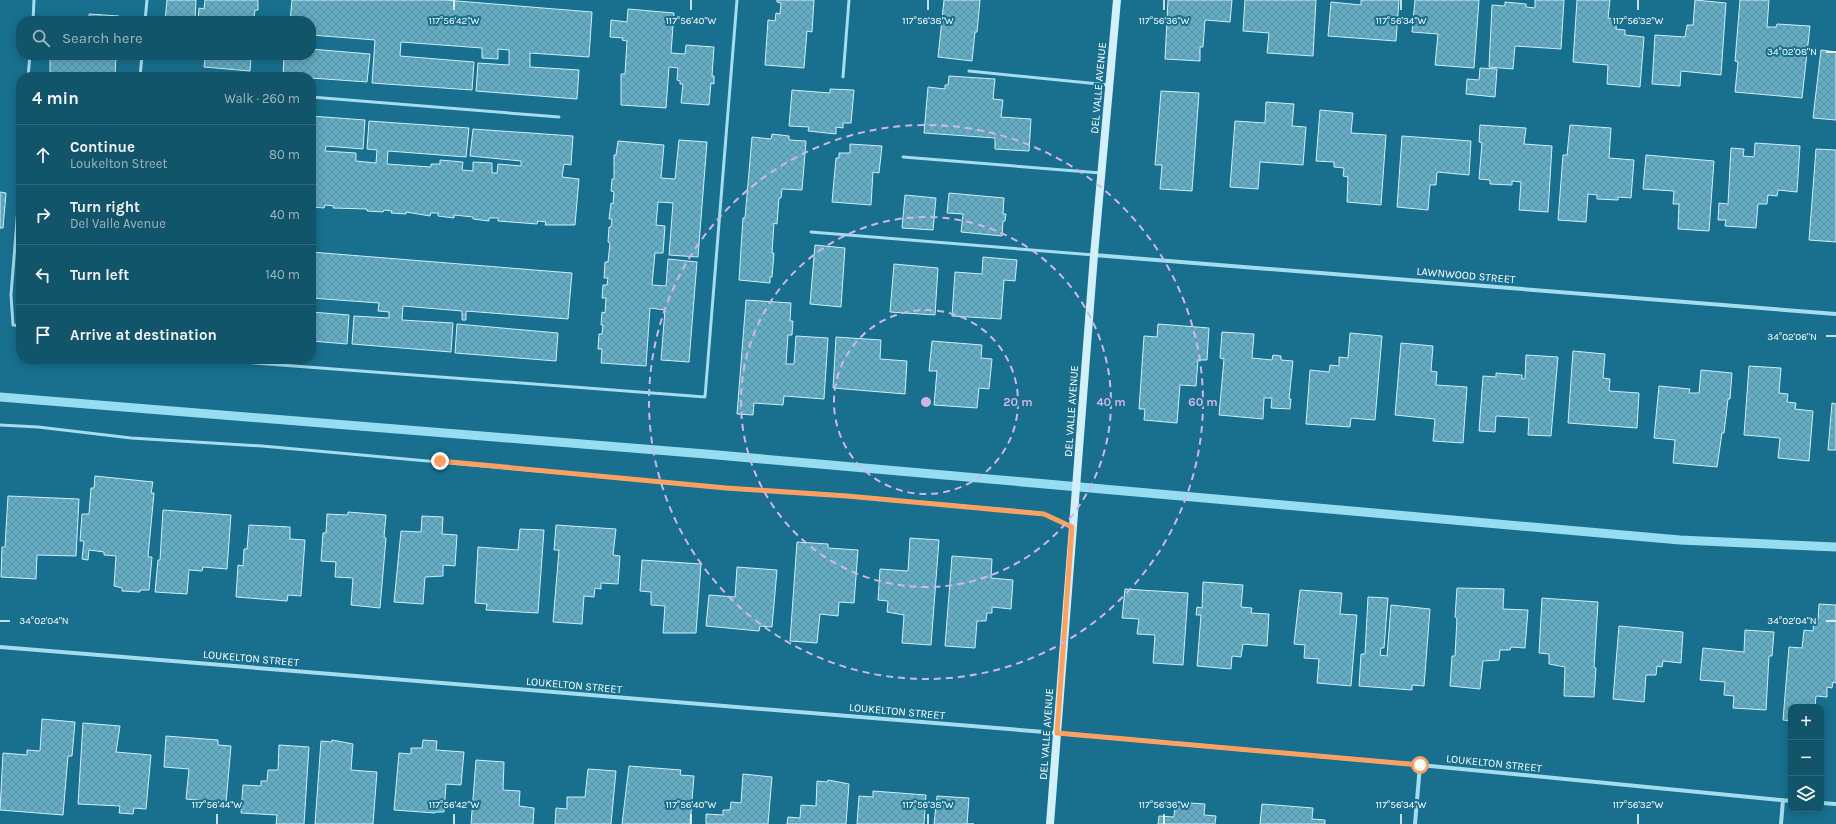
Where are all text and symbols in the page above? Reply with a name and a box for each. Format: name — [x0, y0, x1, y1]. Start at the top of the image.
text: 117°56'42"W — [429, 15, 479, 27]
text: 117°56'40"W — [666, 15, 717, 27]
text: 117°56'38"W — [902, 15, 954, 27]
text: 117°56'36"W — [1138, 15, 1190, 27]
text: 117°56'34"W — [1376, 15, 1427, 27]
text: 117°56'32"W — [1612, 15, 1664, 27]
search box — [16, 16, 316, 60]
icon: search — [30, 27, 52, 49]
text: Search here — [62, 29, 143, 47]
street label: DEL VALLE AVENUE — [1088, 42, 1109, 134]
text: 34°02'08"N — [1767, 46, 1817, 58]
text: 4 min — [32, 88, 79, 108]
text: Walk · 260 m — [224, 91, 300, 106]
text: Continue — [70, 138, 135, 156]
icon: ahead — [32, 144, 54, 166]
text: 80 m — [269, 147, 300, 162]
text: Loukelton Street — [70, 156, 167, 171]
text: Turn right — [70, 198, 140, 216]
icon: right — [32, 204, 54, 226]
text: 40 m — [270, 207, 300, 222]
text: Del Valle Avenue — [70, 216, 166, 231]
icon: left — [32, 264, 54, 286]
street label: LAWNWOOD STREET — [1416, 265, 1516, 286]
text: Turn left — [70, 266, 129, 284]
text: 140 m — [265, 267, 300, 282]
icon: arrive — [32, 324, 54, 346]
text: Arrive at destination — [70, 326, 217, 344]
text: 34°02'06"N — [1767, 331, 1817, 343]
street label: DEL VALLE AVENUE — [1062, 365, 1081, 457]
centre of rings — [919, 395, 933, 409]
text: 20 m — [1003, 395, 1033, 409]
text: 40 m — [1096, 395, 1126, 409]
text: 60 m — [1188, 395, 1218, 409]
route end — [431, 452, 449, 470]
text: 34°02'04"N — [19, 615, 69, 627]
text: 34°02'04"N — [1767, 615, 1817, 627]
street label: LOUKELTON STREET — [202, 648, 300, 669]
street label: LOUKELTON STREET — [525, 675, 623, 696]
street label: DEL VALLE AVENUE — [1037, 688, 1056, 780]
street label: LOUKELTON STREET — [848, 701, 946, 722]
map controls — [1788, 704, 1824, 812]
button: + — [1788, 704, 1824, 740]
button: − — [1788, 740, 1824, 776]
street label: LOUKELTON STREET — [1445, 752, 1543, 775]
route start — [1411, 756, 1429, 774]
button: layers — [1788, 776, 1824, 812]
text: 117°56'44"W — [192, 799, 242, 811]
text: 117°56'42"W — [429, 799, 479, 811]
text: 117°56'40"W — [666, 799, 717, 811]
text: 117°56'38"W — [902, 799, 954, 811]
text: 117°56'36"W — [1138, 799, 1190, 811]
text: 117°56'34"W — [1376, 799, 1427, 811]
text: 117°56'32"W — [1612, 799, 1664, 811]

